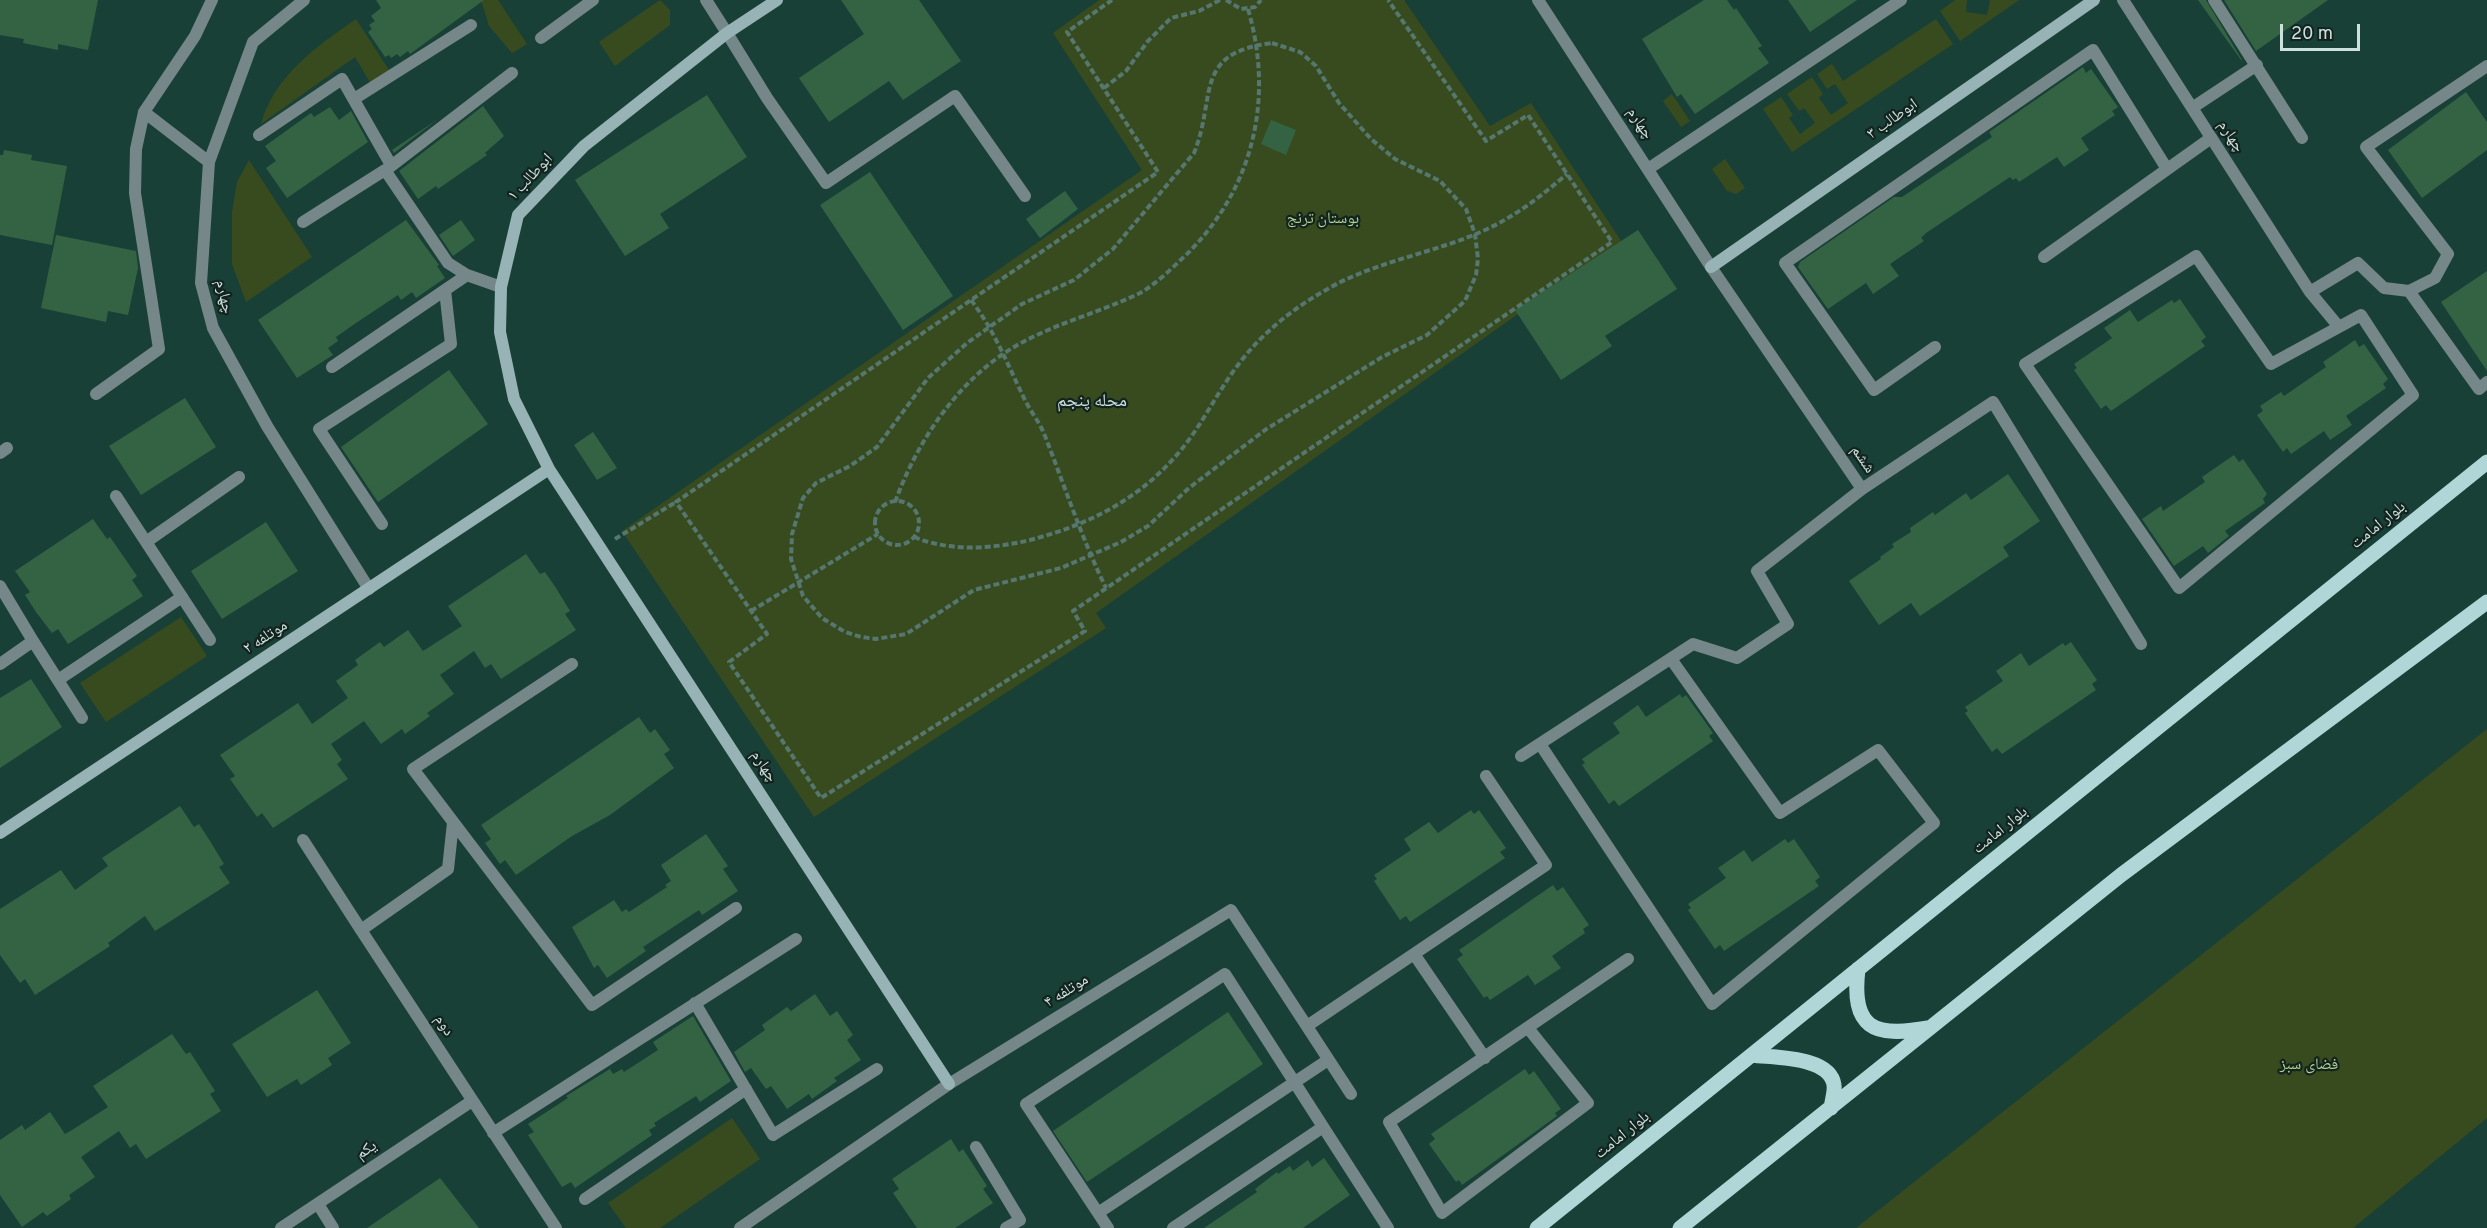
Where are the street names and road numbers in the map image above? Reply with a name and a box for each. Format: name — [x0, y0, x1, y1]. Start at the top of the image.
street label: ابوطالب ۳ — [1864, 96, 1922, 144]
street label: چهارم — [1622, 104, 1656, 144]
street label: چهارم — [2213, 117, 2247, 157]
street label: ابوطالب ۱ — [504, 150, 558, 206]
street label: چهارم — [210, 278, 236, 316]
street label: ششم — [1846, 442, 1878, 478]
street label: بلوار امامت — [2348, 498, 2410, 554]
street label: موتلفه ۲ — [240, 617, 292, 659]
street label: چهارم — [746, 747, 780, 787]
street label: بلوار امامت — [1970, 803, 2032, 859]
street label: موتلفه ۴ — [1041, 971, 1093, 1013]
street label: دوم — [429, 1012, 457, 1040]
street label: بلوار امامت — [1592, 1108, 1654, 1164]
street label: یکم — [353, 1137, 381, 1165]

